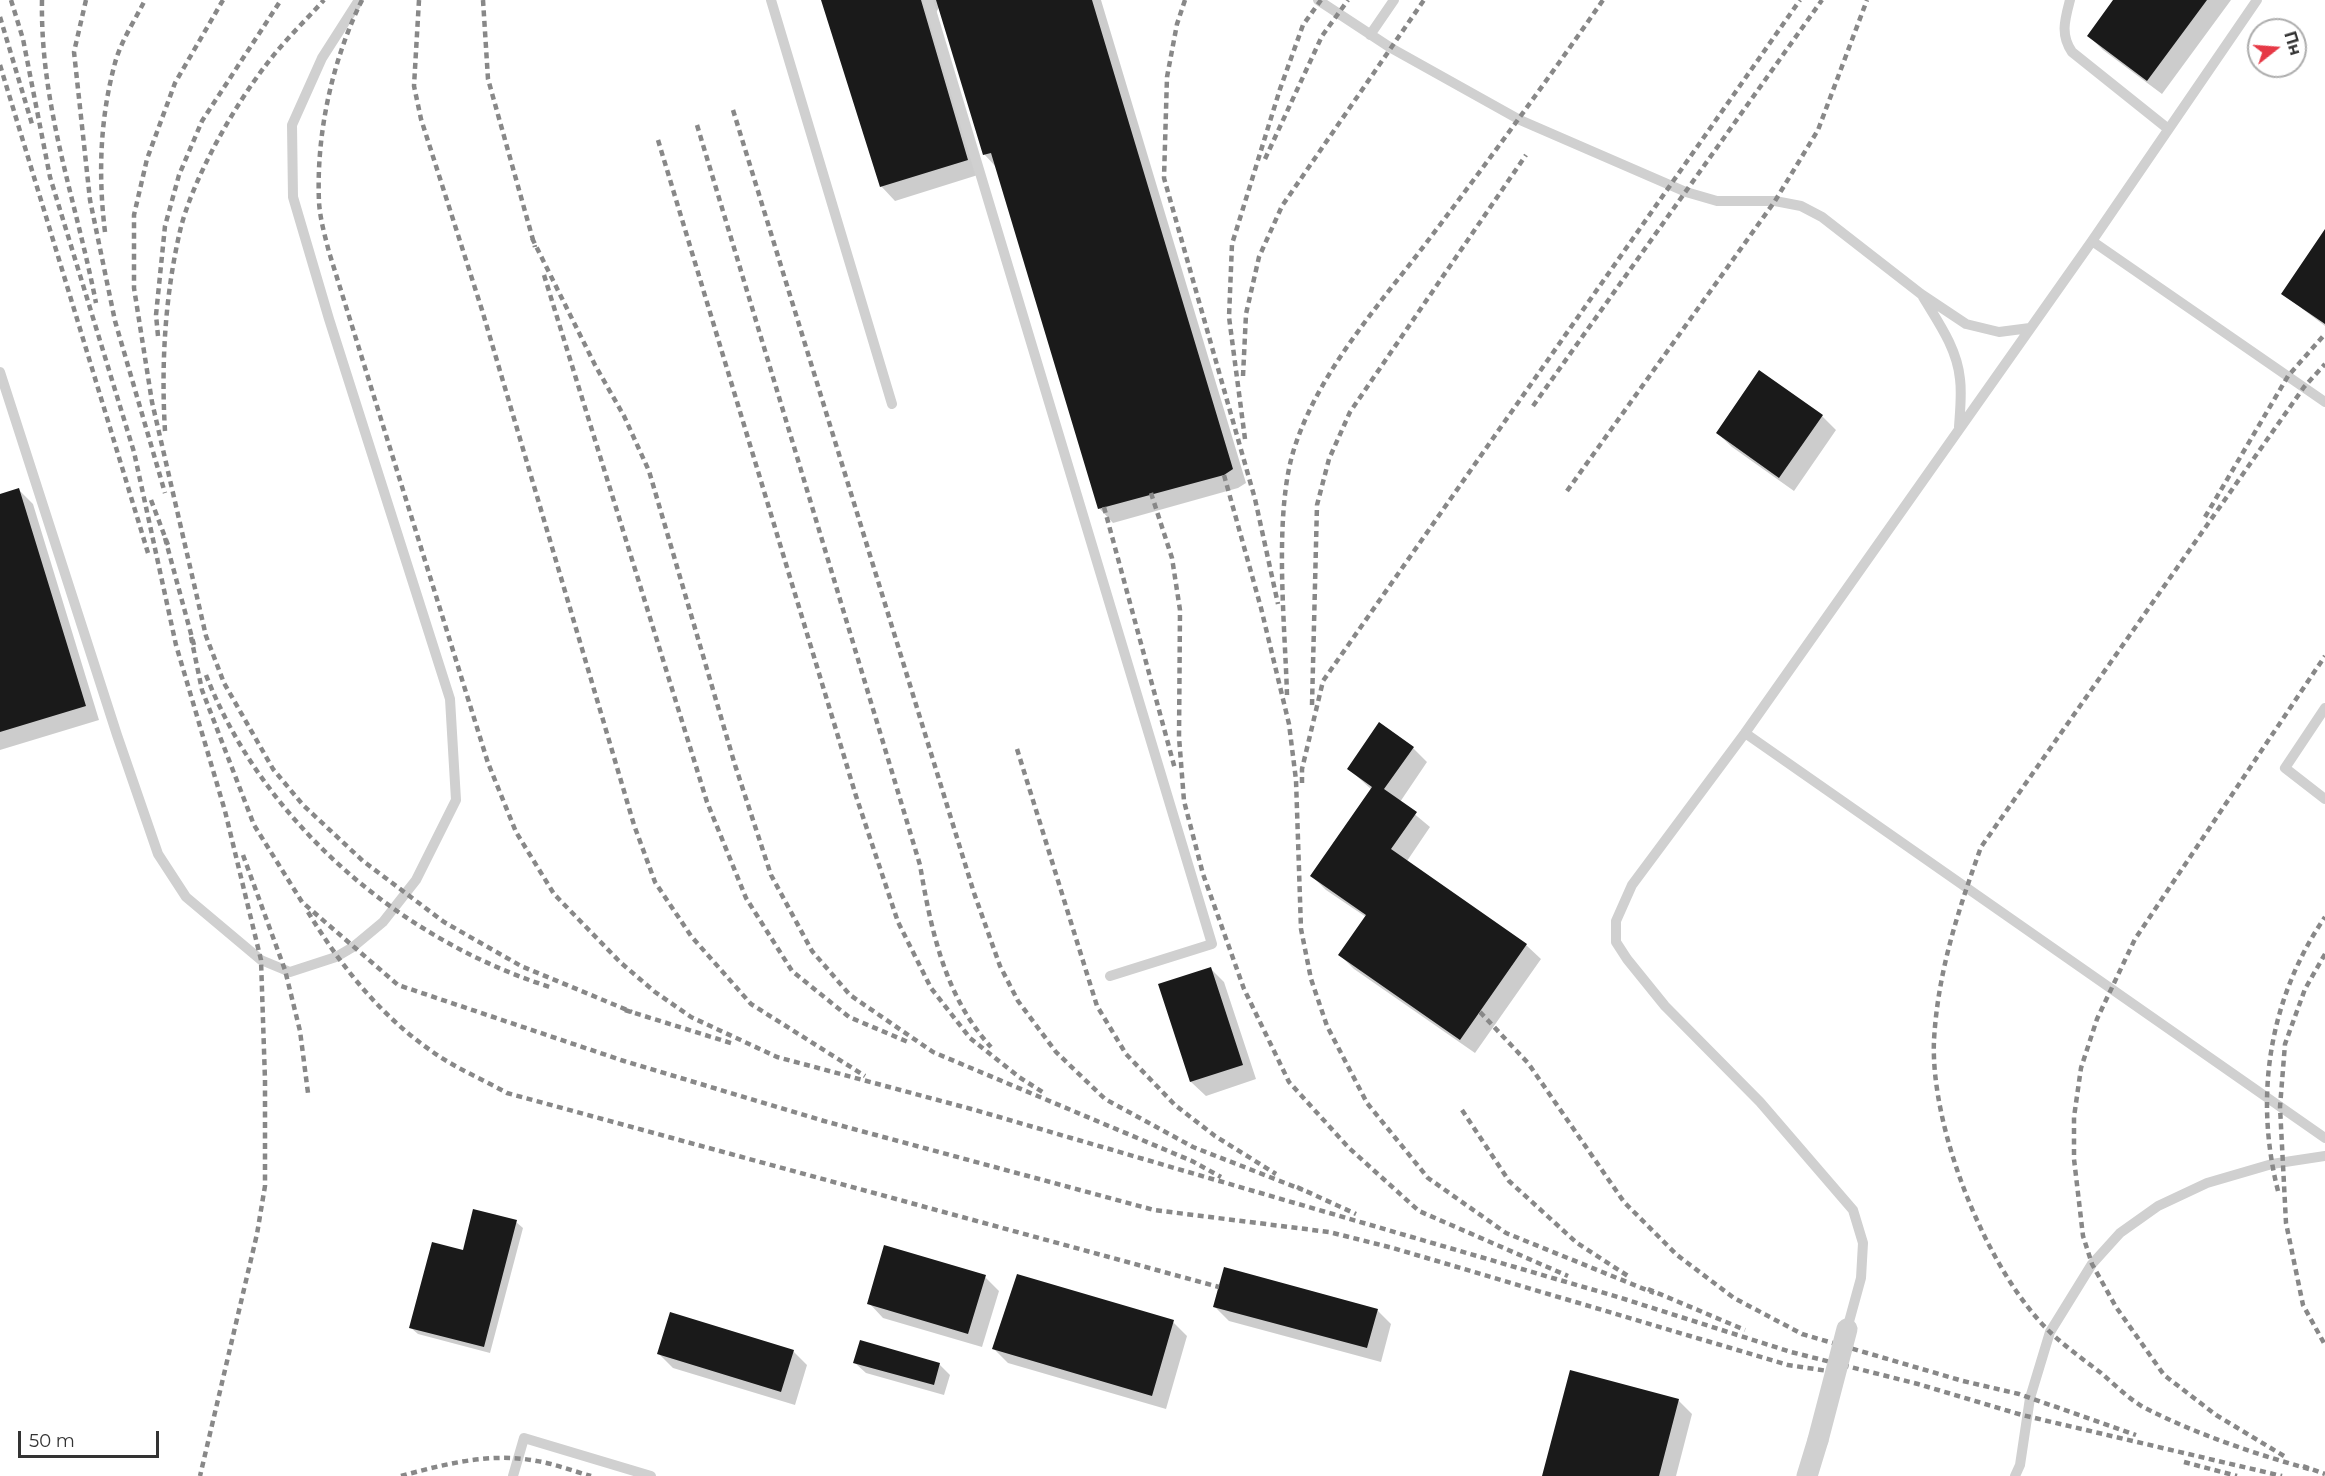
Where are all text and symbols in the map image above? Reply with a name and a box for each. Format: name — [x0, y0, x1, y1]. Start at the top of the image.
north arrow — [2247, 18, 2307, 78]
text: Пн — [2280, 29, 2305, 57]
scale bar — [21, 1419, 162, 1457]
text: 50 m — [29, 1430, 75, 1452]

